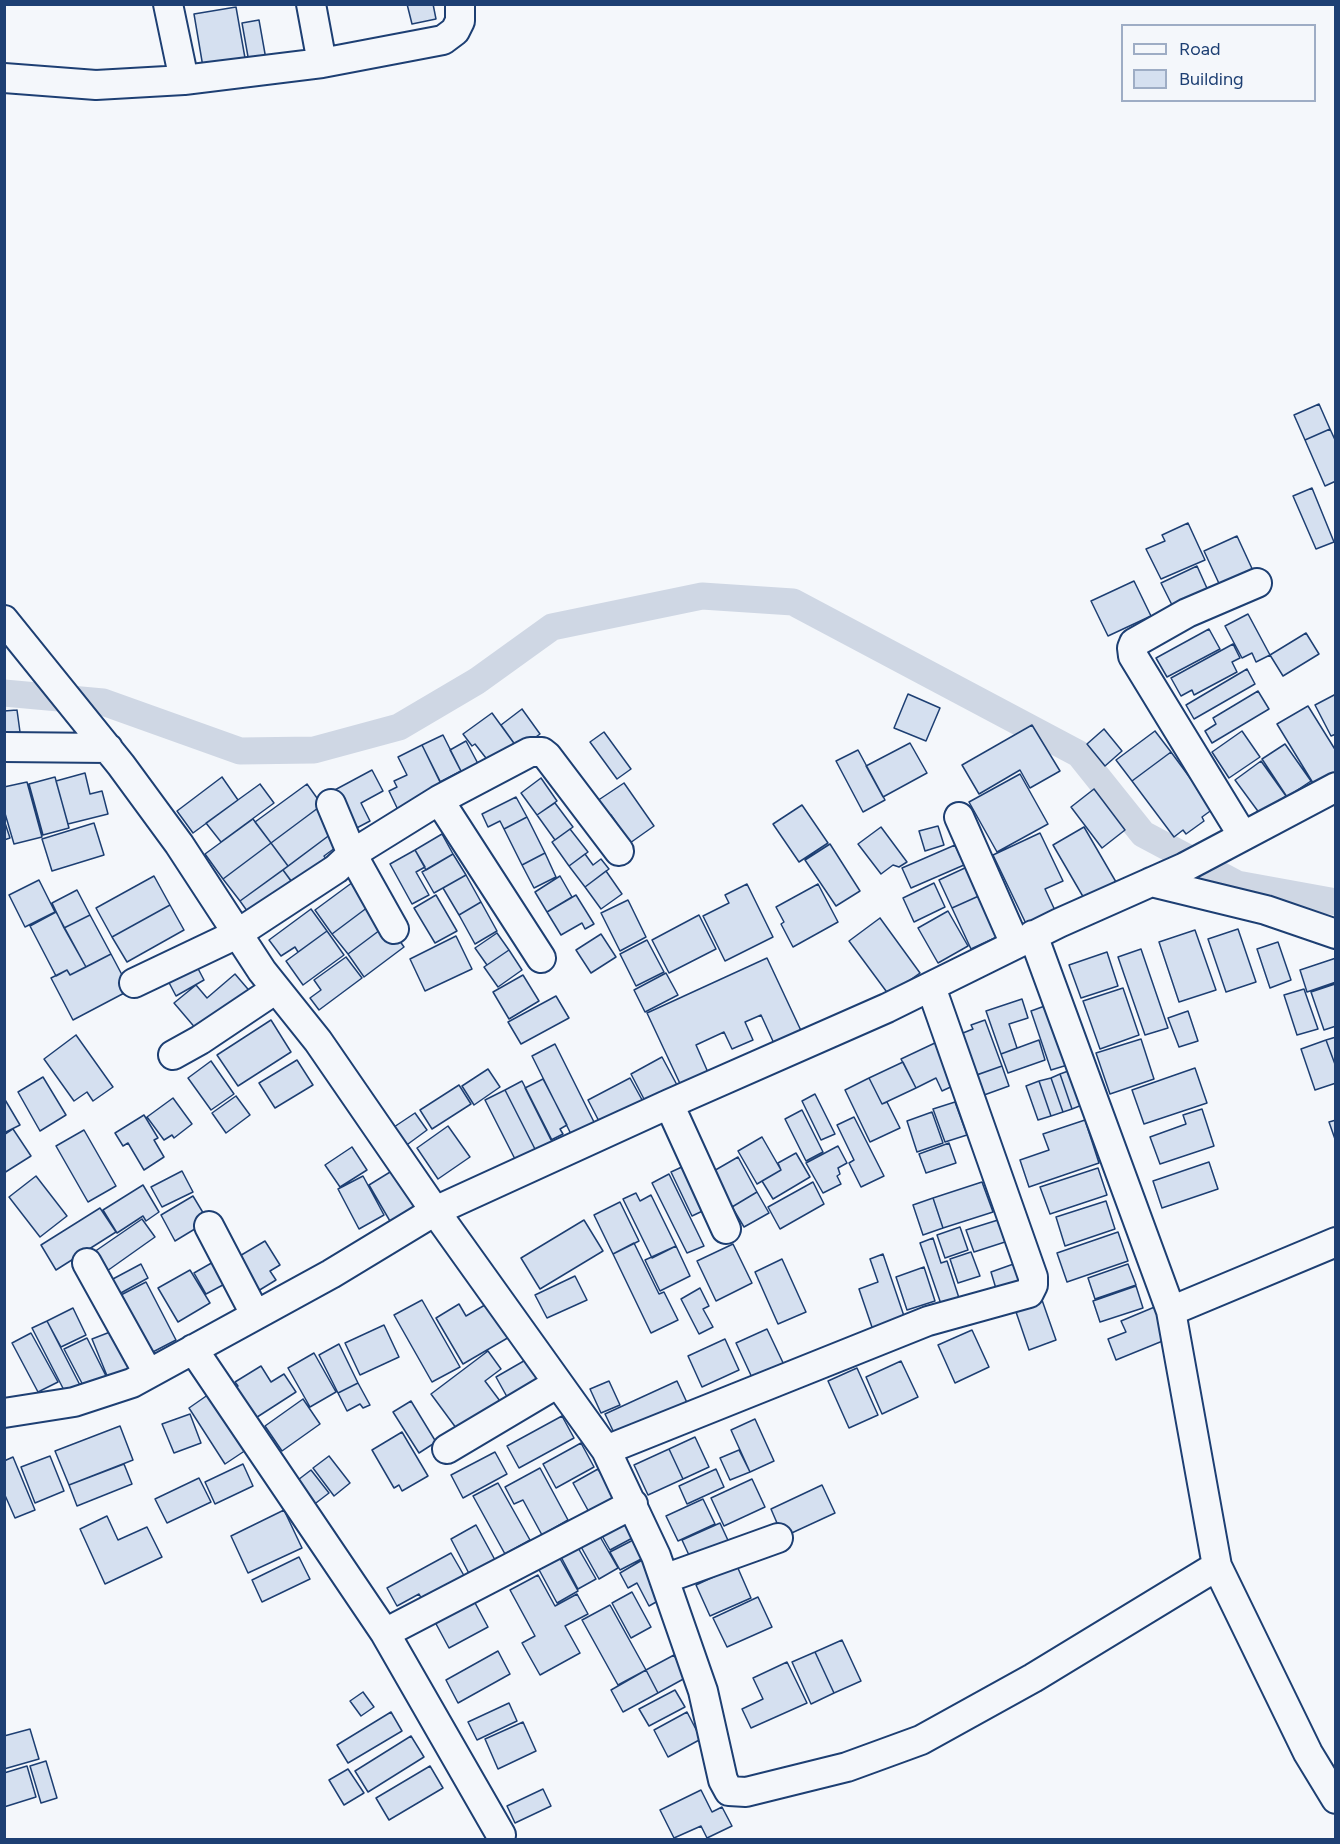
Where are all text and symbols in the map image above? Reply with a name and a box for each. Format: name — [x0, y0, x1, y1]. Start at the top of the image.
legend — [1121, 24, 1316, 102]
text: Road — [1179, 38, 1220, 60]
text: Building — [1179, 68, 1244, 90]

